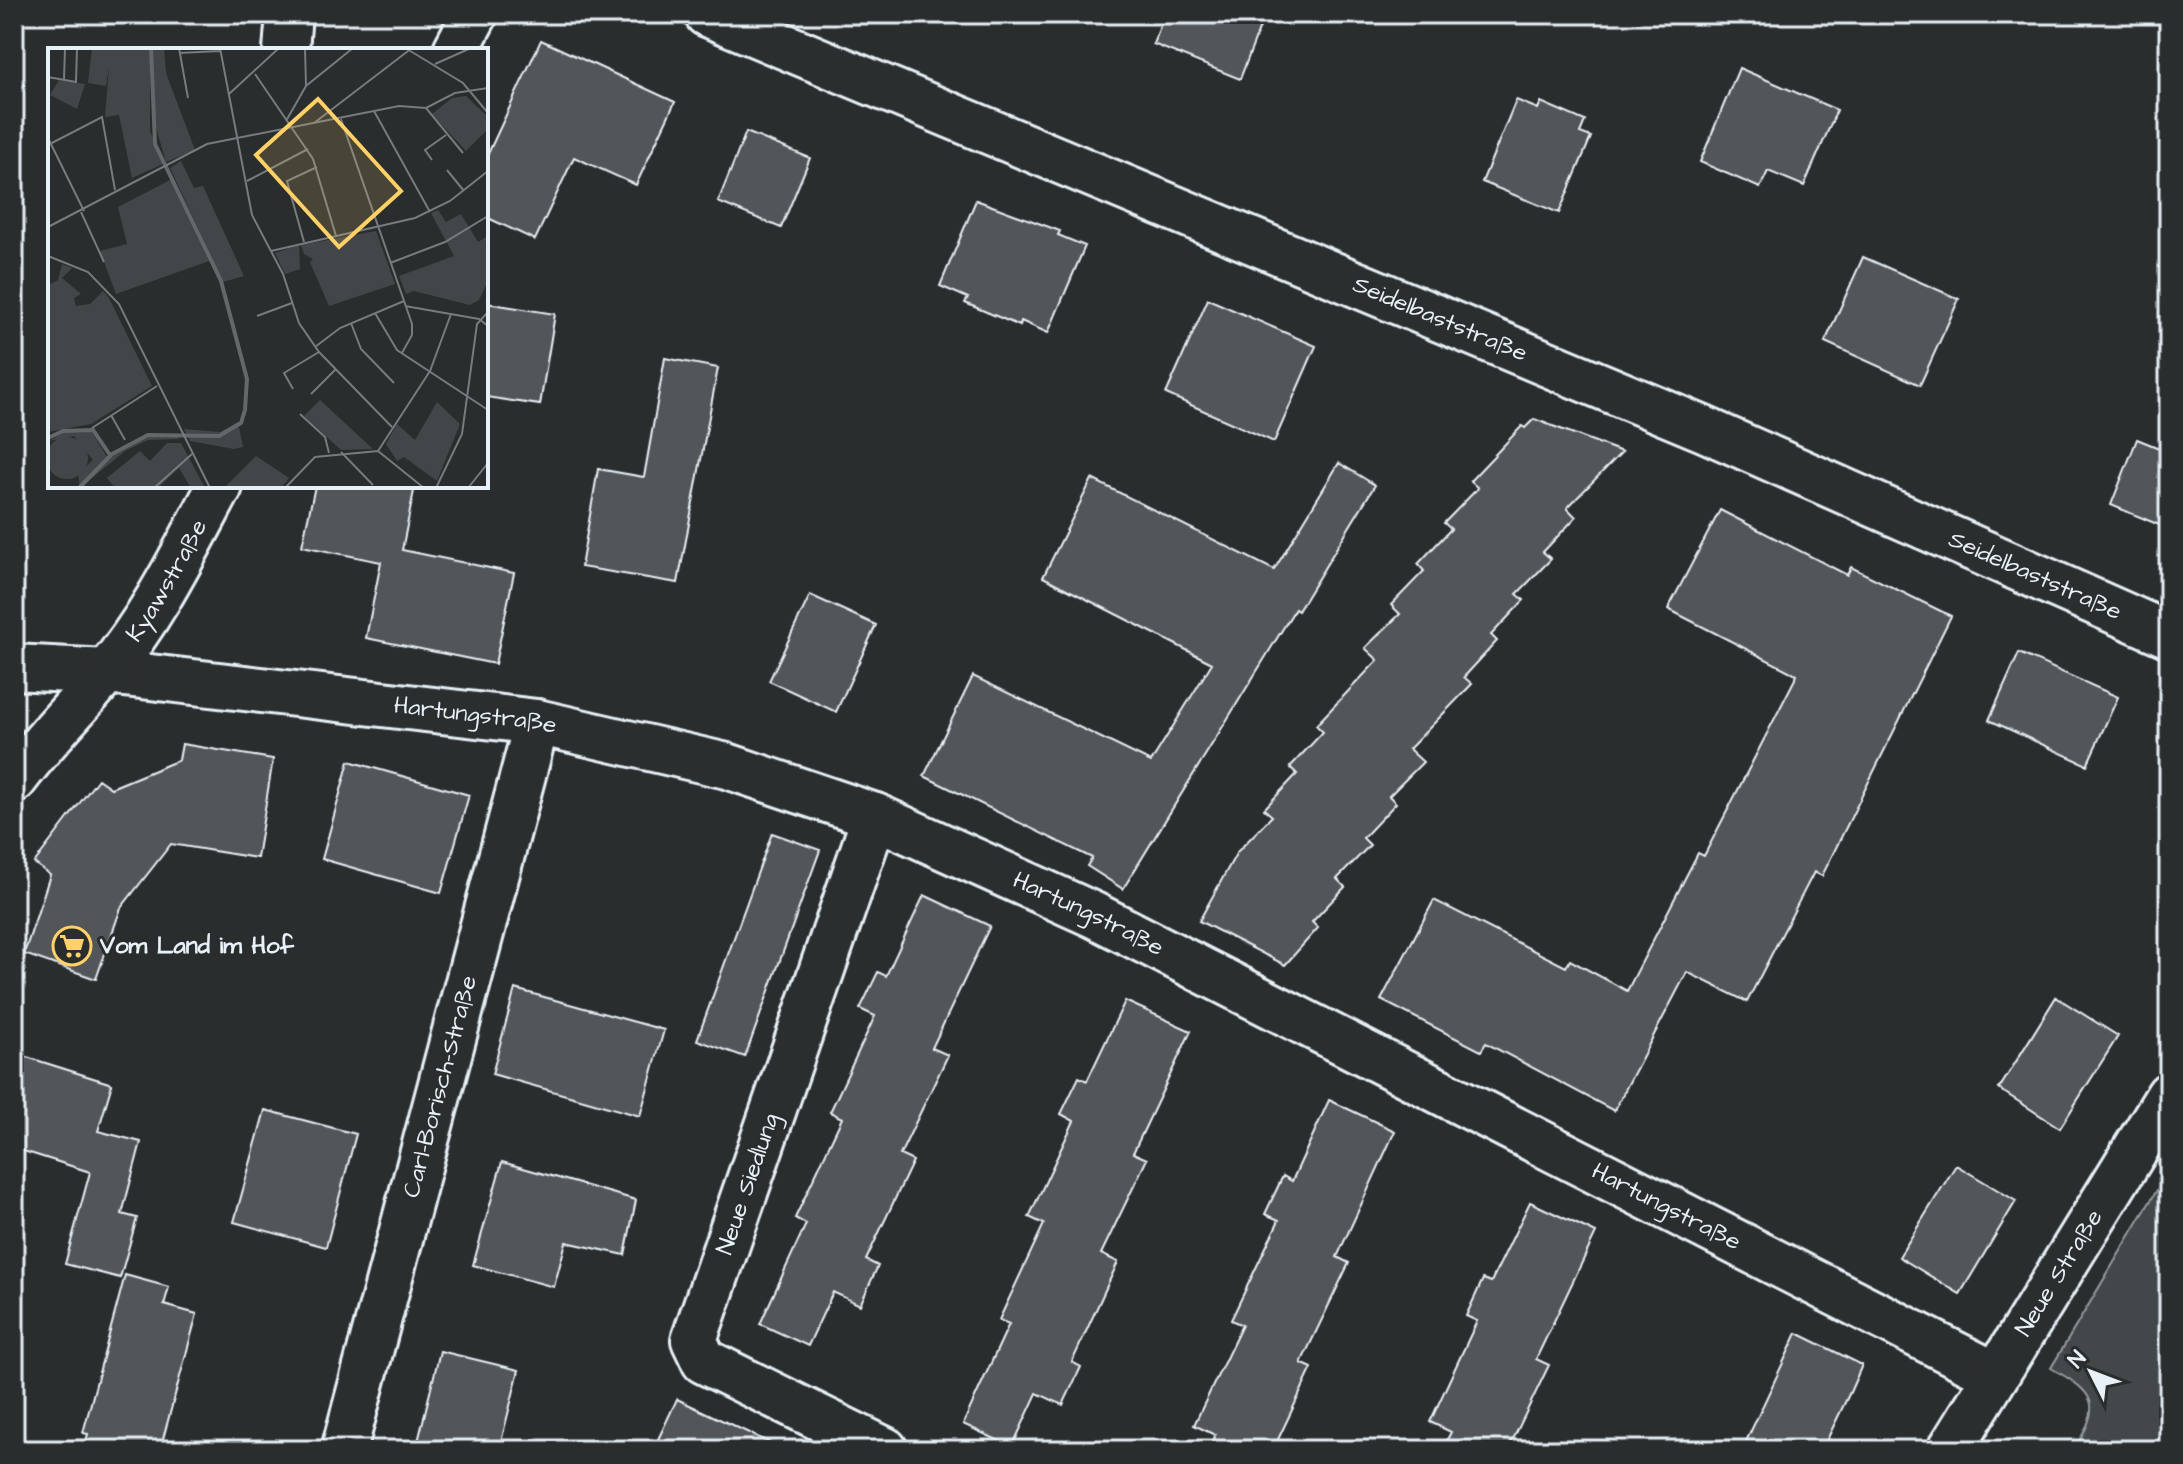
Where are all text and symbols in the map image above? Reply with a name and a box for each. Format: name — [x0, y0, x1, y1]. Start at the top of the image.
inset map — [48, 48, 488, 488]
street label: Seidelbaststraße — [1348, 268, 1532, 371]
street label: Kyawstraße — [118, 514, 216, 649]
street label: Seidelbaststraße — [1943, 522, 2127, 629]
street label: Hartungstraße — [392, 689, 560, 743]
street label: Hartungstraße — [1007, 864, 1170, 965]
supermarket icon: Vom Land im Hof — [51, 925, 93, 967]
place label: Vom Land im Hof — [99, 929, 295, 963]
street label: Carl-Borisch-Straße — [395, 972, 486, 1201]
street label: Neue Siedlung — [708, 1109, 789, 1260]
street label: Hartungstraße — [1586, 1155, 1747, 1259]
street label: Neue Straße — [2007, 1203, 2111, 1343]
north arrow — [2051, 1332, 2131, 1412]
text: N — [2061, 1344, 2094, 1375]

